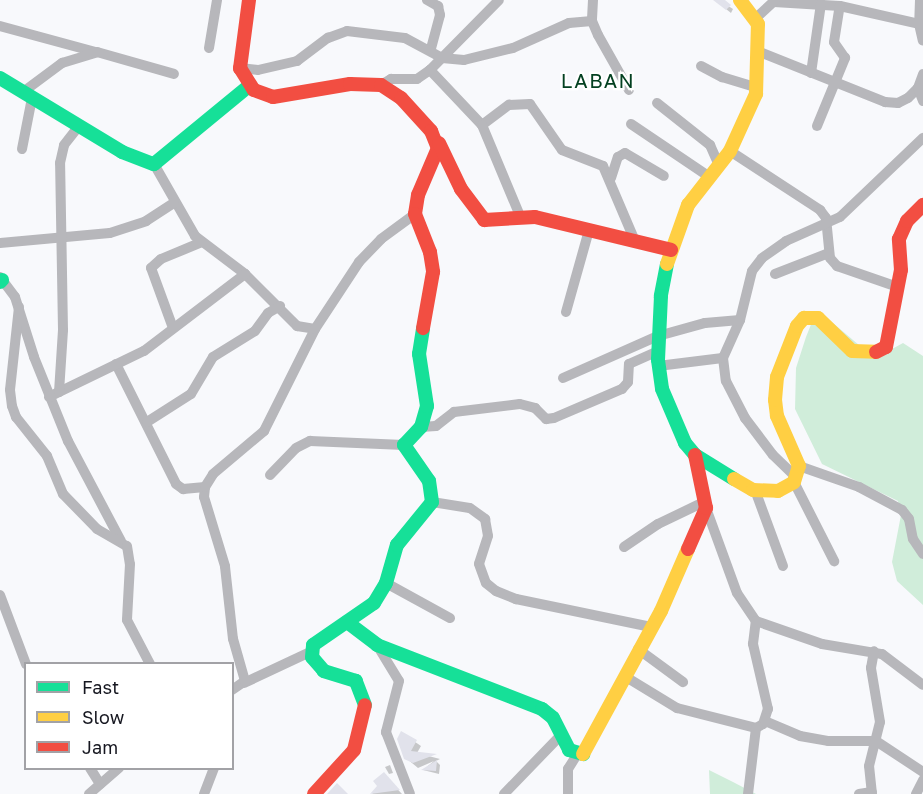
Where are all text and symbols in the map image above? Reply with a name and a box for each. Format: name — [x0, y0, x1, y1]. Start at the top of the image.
district label: LABAN — [561, 68, 635, 92]
legend — [24, 662, 234, 770]
text: Fast — [82, 676, 119, 698]
text: Slow — [82, 706, 124, 728]
text: Jam — [82, 736, 118, 758]

